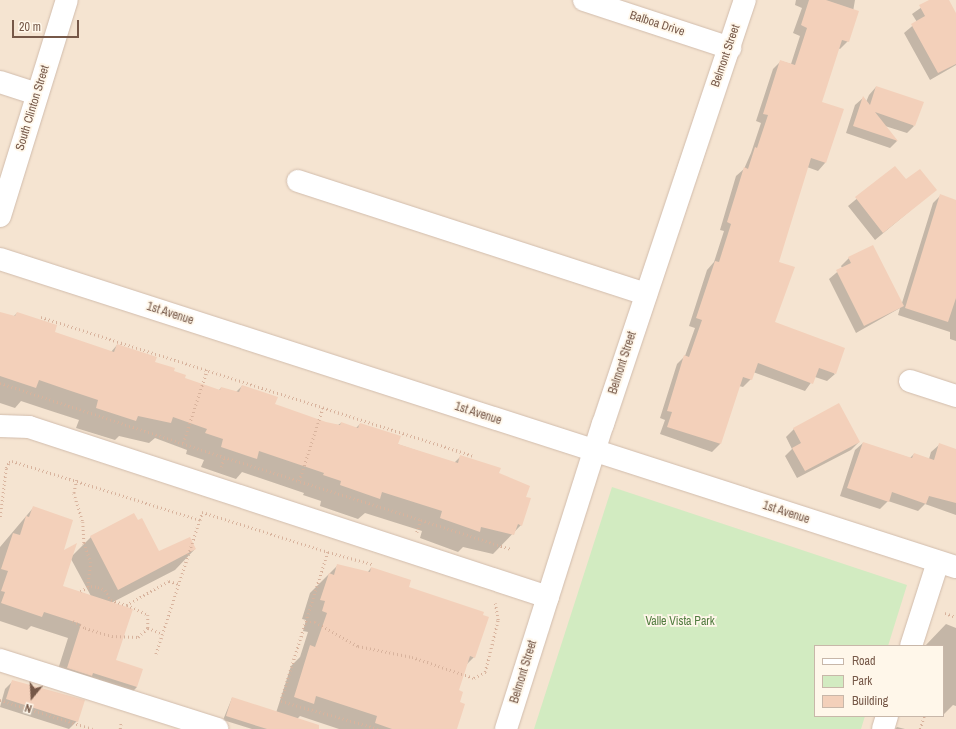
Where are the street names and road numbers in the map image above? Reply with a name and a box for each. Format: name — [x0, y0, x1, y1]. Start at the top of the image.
street label: Balboa Drive — [628, 8, 686, 40]
street label: Belmont Street — [709, 23, 743, 89]
street label: South Clinton Street — [13, 64, 53, 152]
street label: 1st Avenue — [144, 300, 196, 328]
street label: Belmont Street — [606, 330, 640, 396]
street label: 1st Avenue — [452, 400, 504, 428]
street label: 1st Avenue — [760, 499, 812, 527]
street label: Belmont Street — [508, 639, 540, 705]

